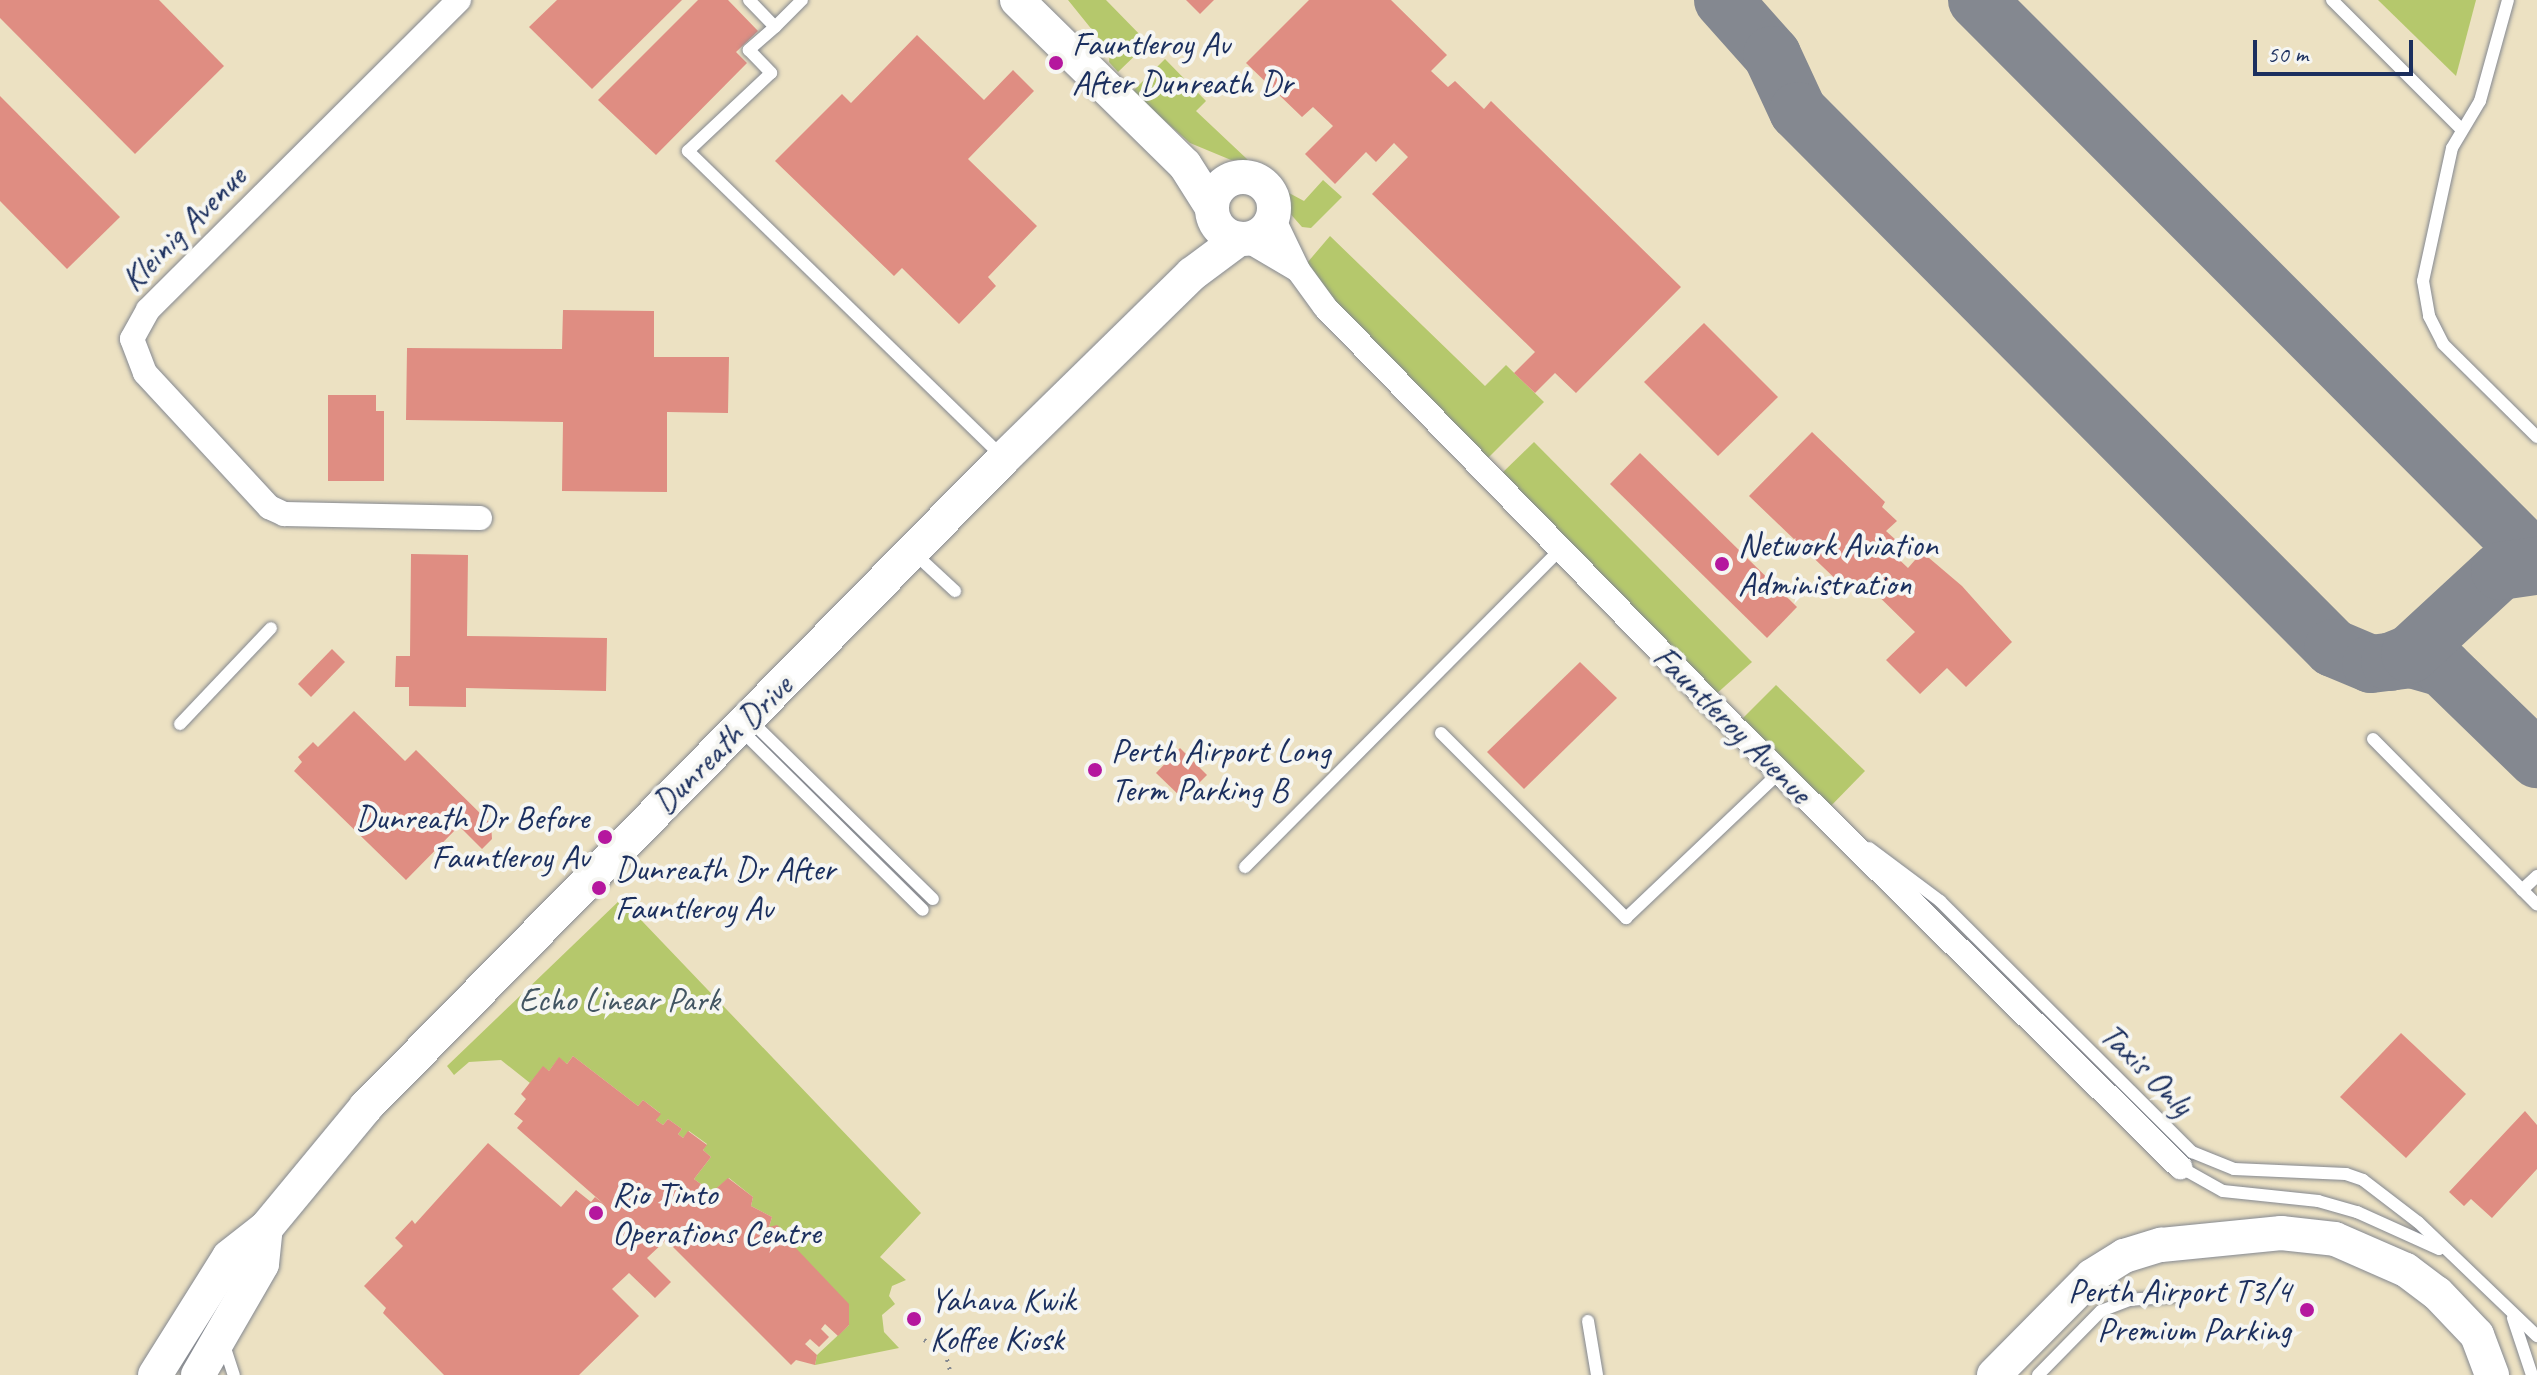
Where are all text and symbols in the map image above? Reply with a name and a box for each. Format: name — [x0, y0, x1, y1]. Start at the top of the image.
place label: Fauntleroy Av After Dunreath Dr — [1072, 23, 1293, 102]
scale bar — [2257, 24, 2417, 74]
text: 50 m — [2267, 39, 2308, 69]
marker: Fauntleroy Av After Dunreath Dr — [1047, 54, 1065, 72]
street label: Kleinig Avenue — [112, 157, 254, 299]
place label: Network Aviation Administration — [1738, 524, 1937, 604]
marker: Network Aviation Administration — [1713, 555, 1731, 573]
street label: Fauntleroy Avenue — [1645, 636, 1821, 812]
street label: Dunreath Drive — [644, 666, 800, 822]
place label: Perth Airport Long Term Parking B — [1111, 730, 1330, 810]
marker: Perth Airport Long Term Parking B — [1086, 761, 1104, 779]
place label: Dunreath Dr Before Fauntleroy Av — [355, 797, 589, 876]
marker: Dunreath Dr Before Fauntleroy Av — [596, 828, 614, 846]
place label: Dunreath Dr After Fauntleroy Av — [615, 848, 836, 928]
marker: Dunreath Dr After Fauntleroy Av — [590, 879, 608, 897]
park label: Echo Linear Park — [518, 980, 720, 1020]
street label: Taxis Only — [2092, 1014, 2202, 1124]
place label: Rio Tinto Operations Centre — [612, 1173, 821, 1252]
marker: Rio Tinto Operations Centre — [587, 1204, 605, 1222]
place label: Perth Airport T3/4 Premium Parking — [2068, 1270, 2291, 1350]
place label: Yahava Kwik Koffee Kiosk — [930, 1279, 1075, 1358]
marker: Perth Airport T3/4 Premium Parking — [2298, 1301, 2316, 1319]
marker: Yahava Kwik Koffee Kiosk — [905, 1310, 923, 1328]

